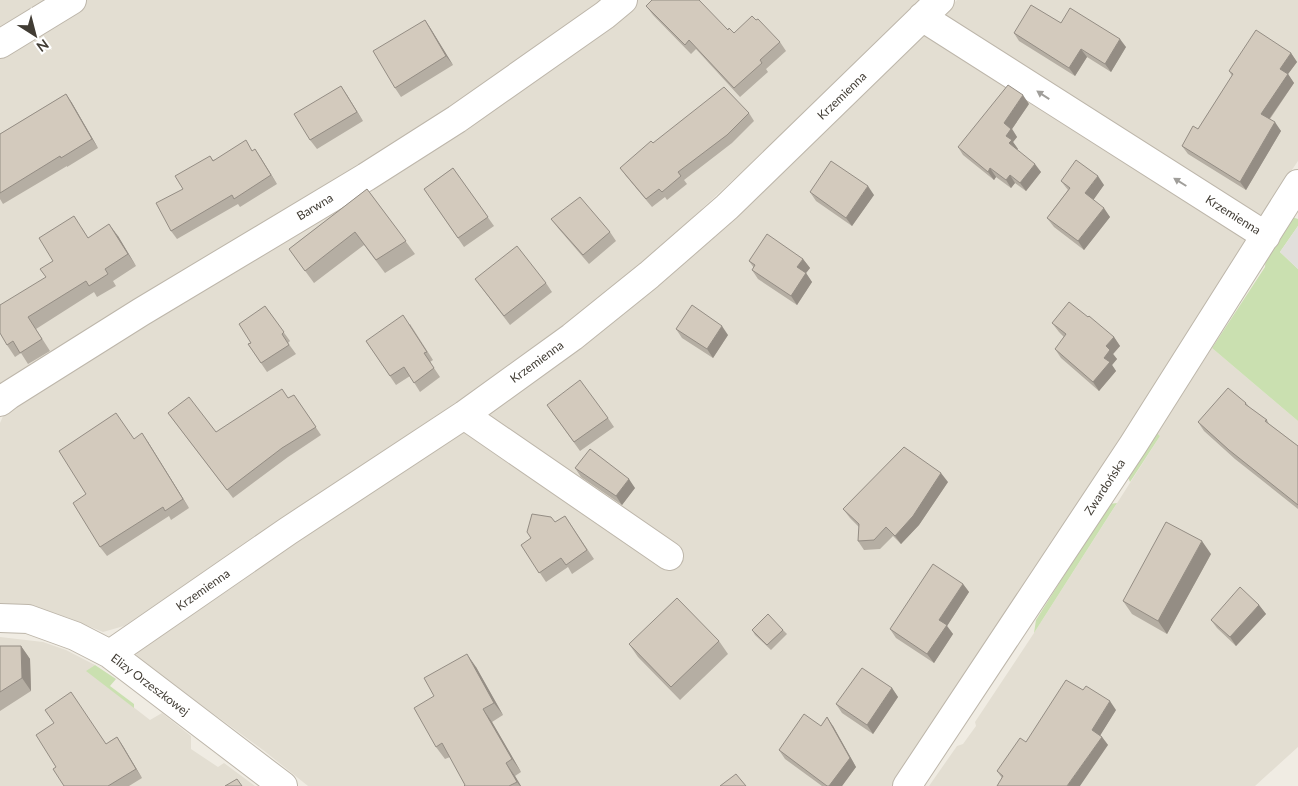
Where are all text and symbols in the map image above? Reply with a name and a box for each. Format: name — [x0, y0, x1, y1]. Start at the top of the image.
north arrow — [10, 10, 60, 60]
text: N — [34, 36, 52, 56]
street label: Krzemienna — [814, 69, 869, 123]
one-way arrow — [1036, 90, 1050, 99]
one-way arrow — [1174, 177, 1187, 186]
street label: Barwna — [294, 190, 336, 223]
street label: Krzemienna — [1203, 192, 1264, 237]
street label: Krzemienna — [507, 337, 566, 386]
street label: Zwardońska — [1081, 456, 1128, 518]
street label: Krzemienna — [173, 566, 233, 614]
street label: Elizy Orzeszkowej — [108, 650, 192, 719]

